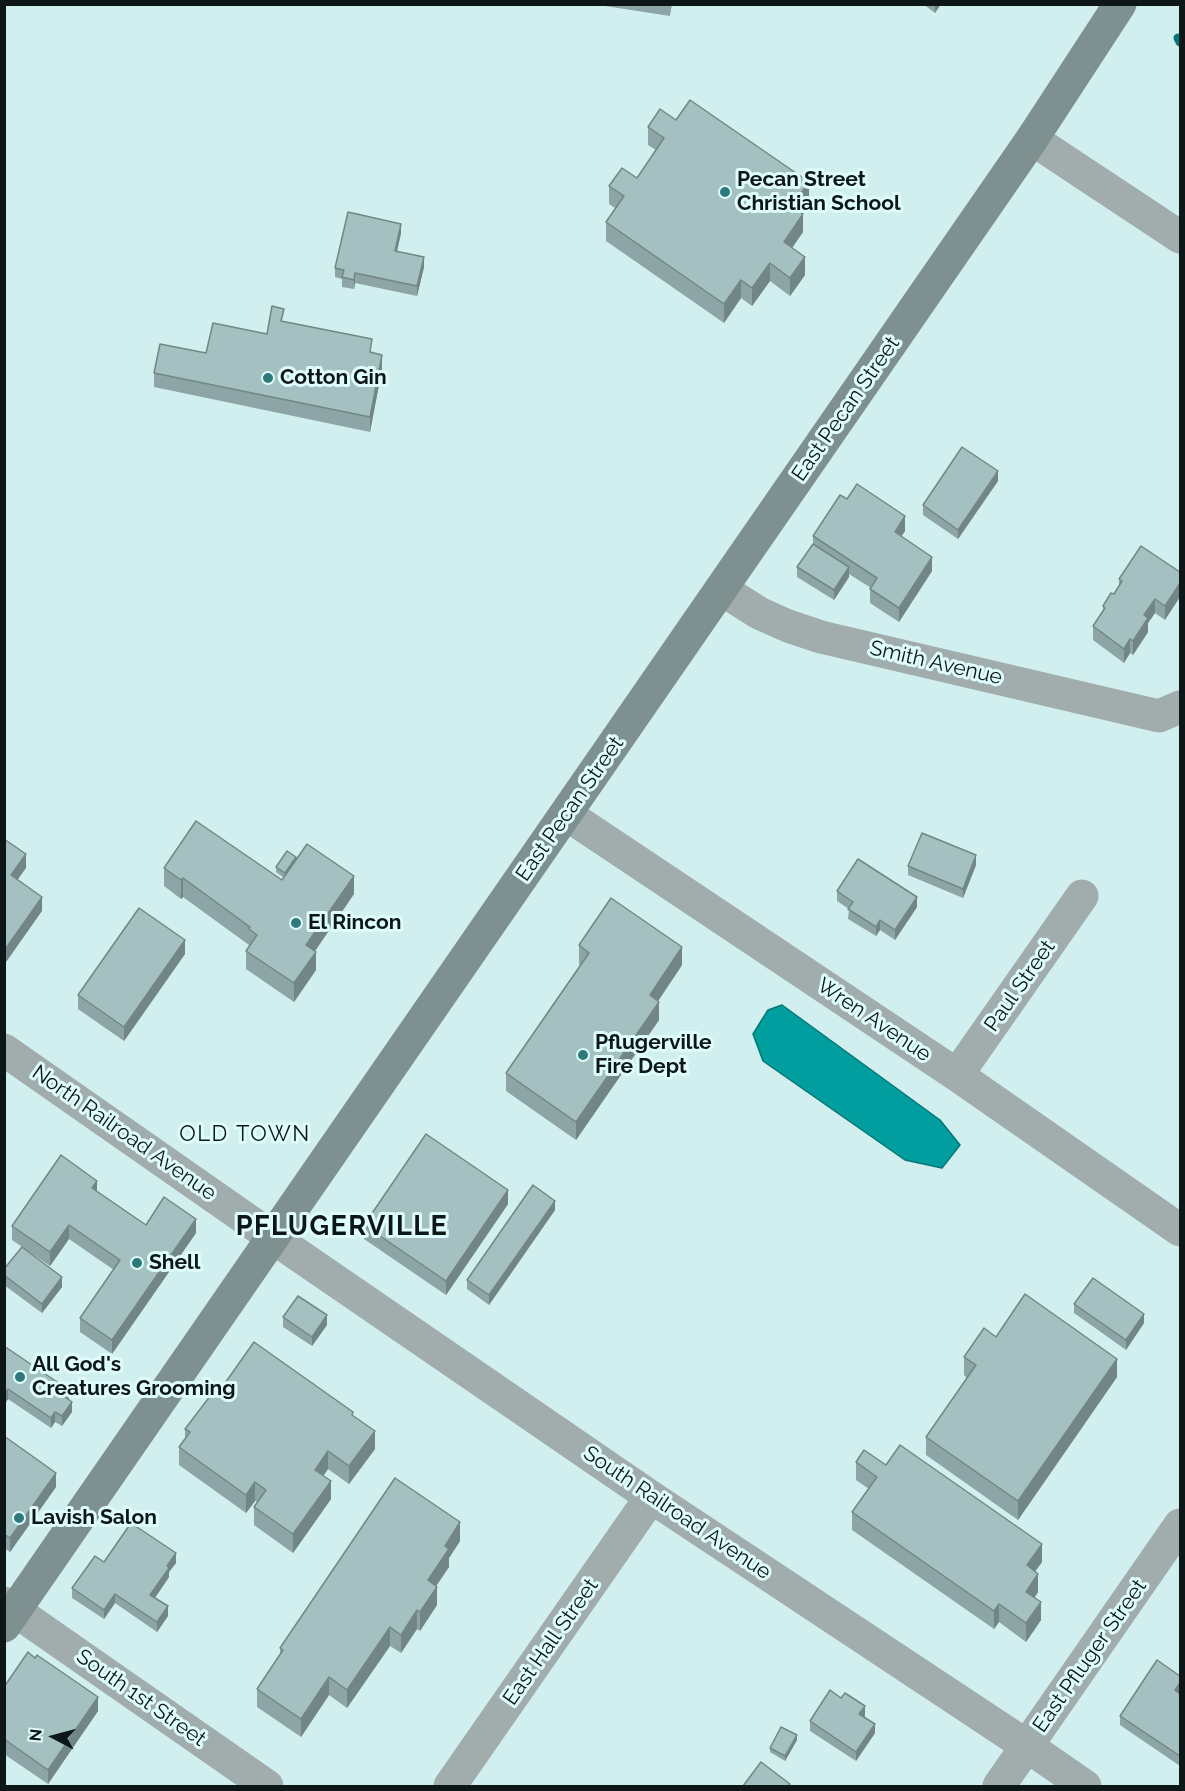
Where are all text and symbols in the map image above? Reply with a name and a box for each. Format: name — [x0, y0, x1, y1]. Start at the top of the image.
place label: Pecan Street Christian School — [737, 167, 901, 217]
marker: Pecan Street Christian School — [718, 185, 732, 199]
street label: East Pecan Street — [787, 332, 905, 486]
place label: Cotton Gin — [280, 365, 387, 391]
marker: Cotton Gin — [261, 371, 275, 385]
street label: Smith Avenue — [867, 636, 1005, 690]
street label: East Pecan Street — [511, 732, 629, 886]
place label: El Rincon — [308, 910, 401, 936]
marker: El Rincon — [289, 916, 303, 930]
street label: Paul Street — [979, 935, 1061, 1037]
street label: Wren Avenue — [812, 973, 936, 1067]
place label: Pflugerville Fire Dept — [595, 1030, 712, 1080]
marker: Pflugerville Fire Dept — [576, 1048, 590, 1062]
street label: North Railroad Avenue — [27, 1060, 221, 1206]
district label: OLD TOWN — [179, 1121, 311, 1147]
district label: PFLUGERVILLE — [236, 1211, 448, 1243]
place label: Shell — [149, 1250, 200, 1276]
marker: Shell — [130, 1256, 144, 1270]
place label: All God's Creatures Grooming — [32, 1352, 236, 1402]
marker: All God's Creatures Grooming — [13, 1370, 27, 1384]
street label: South Railroad Avenue — [578, 1441, 776, 1585]
place label: Lavish Salon — [31, 1505, 157, 1531]
marker: Lavish Salon — [12, 1511, 26, 1525]
street label: East Hall Street — [498, 1574, 604, 1710]
street label: East Pfluger Street — [1028, 1575, 1152, 1737]
street label: South 1st Street — [71, 1644, 211, 1752]
north arrow — [24, 1707, 84, 1767]
text: N — [26, 1728, 46, 1742]

